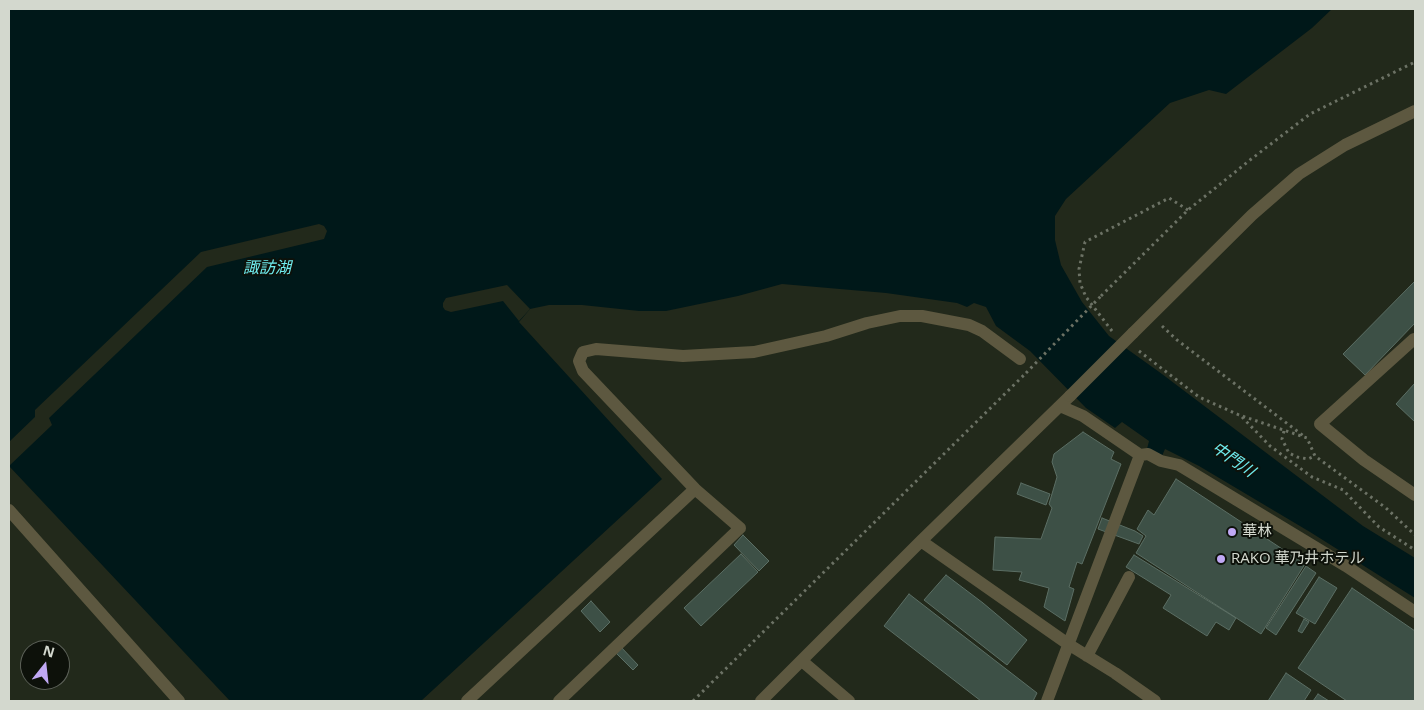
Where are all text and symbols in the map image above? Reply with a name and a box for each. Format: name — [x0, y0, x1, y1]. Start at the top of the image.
water label: 諏訪湖 — [243, 258, 291, 278]
water label: 中門川 — [1208, 438, 1258, 482]
place label: 華林 — [1242, 523, 1272, 541]
marker: 華林 — [1226, 526, 1238, 538]
place label: RAKO 華乃井ホテル — [1231, 550, 1364, 568]
marker: RAKO 華乃井ホテル — [1215, 553, 1227, 565]
north arrow — [20, 640, 70, 690]
text: N — [41, 640, 57, 662]

